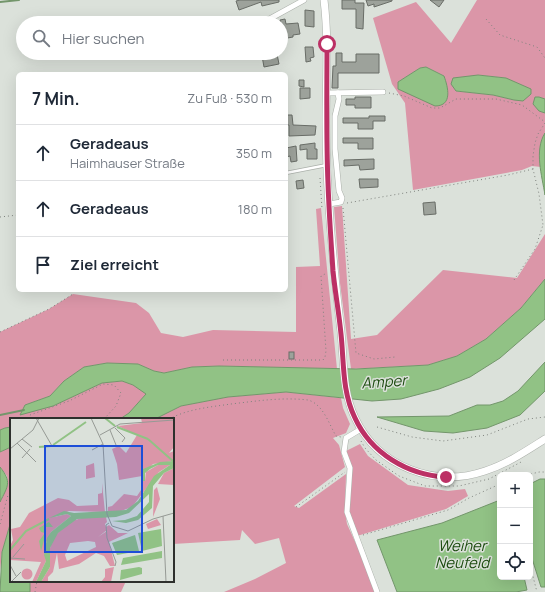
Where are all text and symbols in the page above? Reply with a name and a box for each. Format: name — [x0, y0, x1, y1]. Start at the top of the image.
search box — [16, 16, 288, 60]
icon: search — [30, 27, 52, 49]
text: Hier suchen — [62, 28, 144, 49]
route start — [318, 35, 336, 53]
text: 7 Min. — [32, 87, 80, 110]
text: Zu Fuß · 530 m — [187, 89, 272, 107]
text: Geradeaus — [70, 133, 149, 154]
icon: ahead — [32, 142, 54, 164]
text: 350 m — [236, 144, 272, 162]
text: Haimhauser Straße — [70, 154, 185, 172]
icon: ahead — [32, 198, 54, 220]
text: Geradeaus — [70, 198, 149, 219]
text: 180 m — [238, 200, 272, 218]
icon: arrive — [32, 254, 54, 276]
text: Ziel erreicht — [70, 254, 159, 275]
water label: Amper — [361, 369, 410, 394]
inset map — [10, 418, 174, 582]
route end — [437, 468, 455, 486]
map controls — [497, 472, 533, 580]
button: + — [497, 472, 533, 508]
button: − — [497, 508, 533, 544]
water label: Weiher Neufeld — [435, 535, 491, 573]
button: locate — [497, 544, 533, 580]

